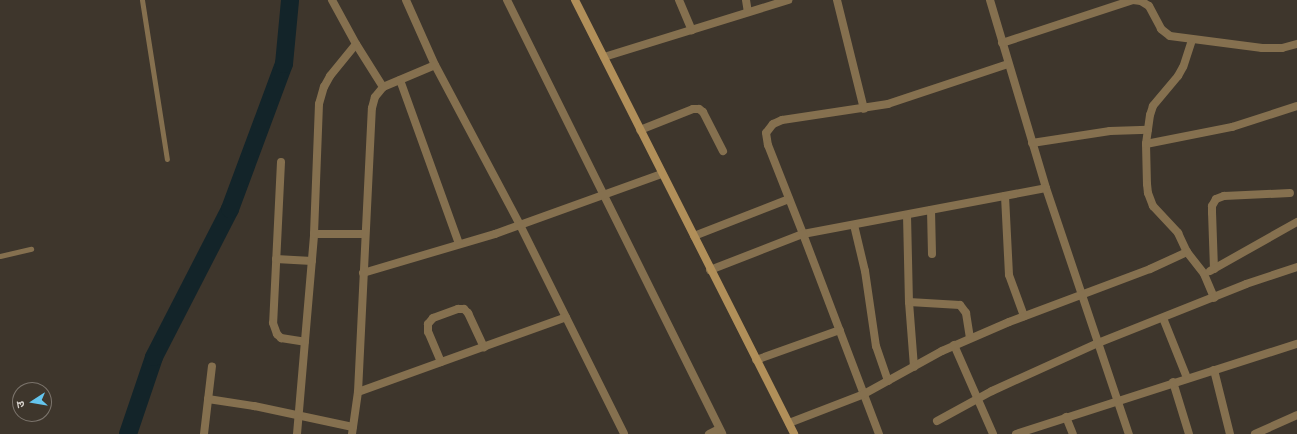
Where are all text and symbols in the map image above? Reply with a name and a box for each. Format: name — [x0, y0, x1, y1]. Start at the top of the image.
north arrow — [12, 382, 52, 422]
text: उ — [15, 400, 27, 409]

